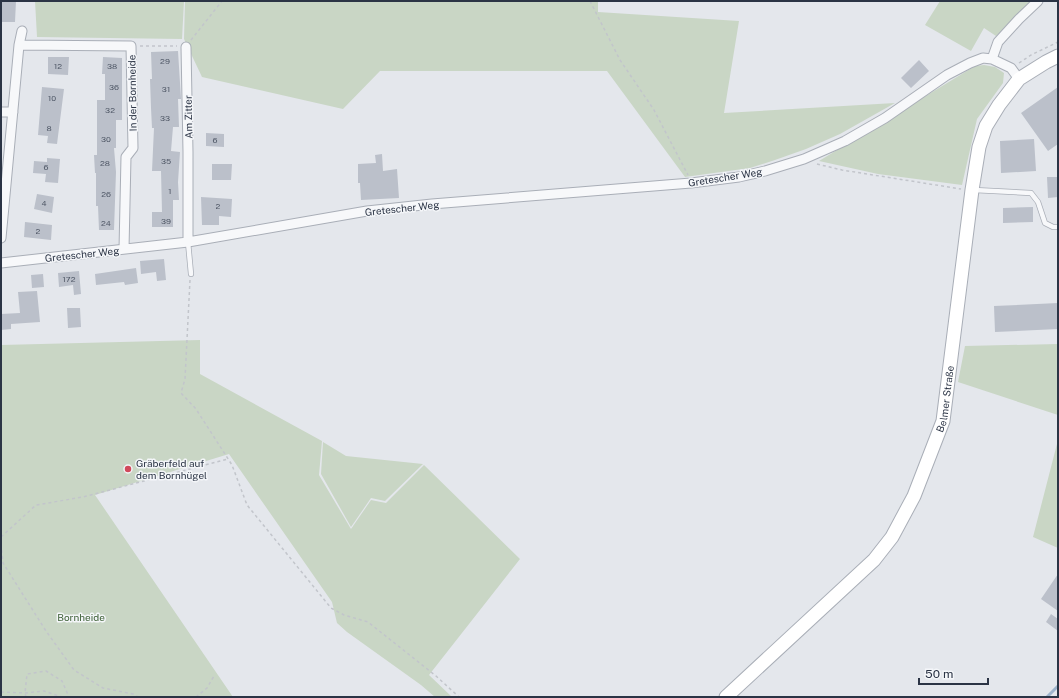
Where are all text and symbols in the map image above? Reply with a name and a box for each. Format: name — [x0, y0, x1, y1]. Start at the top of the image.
street label: In der Bornheide — [125, 54, 139, 131]
house number: 29 — [160, 56, 170, 66]
house number: 12 — [54, 61, 62, 71]
house number: 38 — [107, 61, 117, 71]
house number: 36 — [109, 82, 119, 92]
house number: 31 — [162, 84, 170, 94]
house number: 10 — [48, 93, 56, 103]
street label: Am Zitter — [182, 95, 194, 139]
house number: 32 — [105, 105, 115, 115]
house number: 33 — [160, 113, 170, 123]
house number: 8 — [46, 123, 52, 133]
house number: 30 — [101, 134, 111, 144]
house number: 6 — [213, 135, 218, 145]
house number: 35 — [161, 156, 171, 166]
house number: 28 — [100, 158, 110, 168]
house number: 6 — [44, 162, 49, 172]
street label: Gretescher Weg — [687, 165, 763, 189]
house number: 1 — [168, 186, 172, 196]
house number: 26 — [101, 189, 111, 199]
house number: 4 — [41, 198, 47, 208]
street label: Gretescher Weg — [364, 198, 440, 218]
house number: 2 — [216, 201, 221, 211]
house number: 39 — [161, 216, 171, 226]
house number: 24 — [101, 218, 111, 228]
house number: 2 — [36, 226, 41, 236]
street label: Gretescher Weg — [44, 244, 120, 264]
house number: 172 — [63, 274, 76, 284]
street label: Belmer Straße — [933, 365, 956, 434]
place label: Gräberfeld auf dem Bornhügel — [136, 457, 207, 481]
marker: Gräberfeld auf dem Bornhügel — [123, 464, 133, 474]
park label: Bornheide — [57, 611, 105, 623]
scale bar — [919, 660, 988, 686]
text: 50 m — [925, 667, 953, 681]

